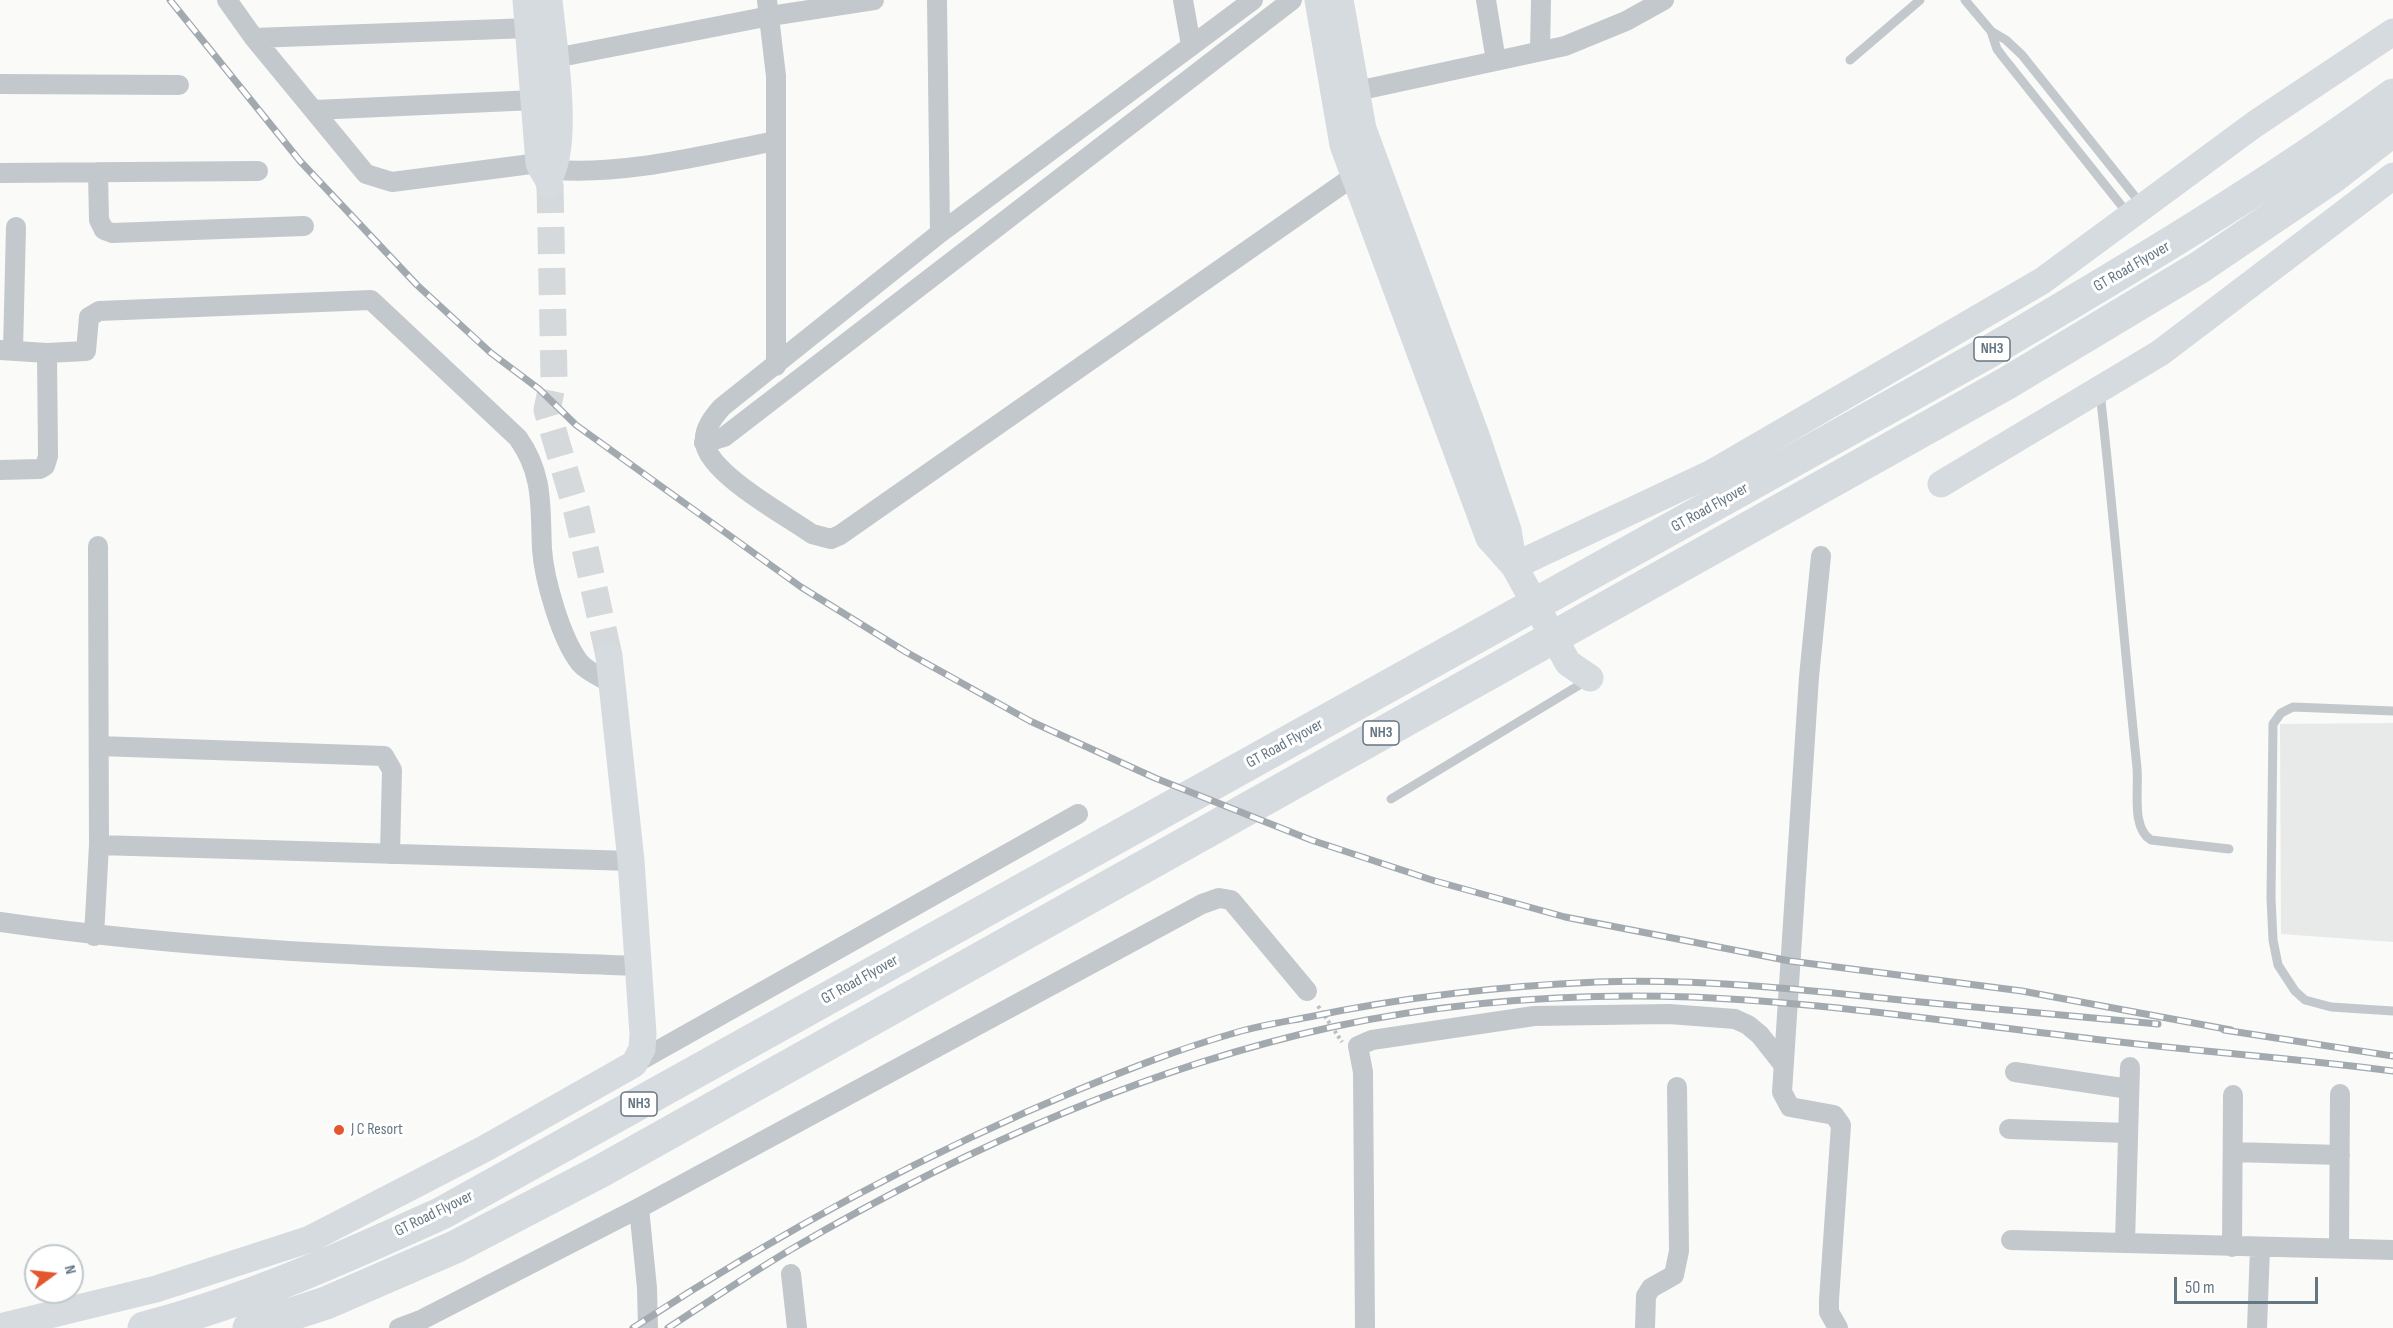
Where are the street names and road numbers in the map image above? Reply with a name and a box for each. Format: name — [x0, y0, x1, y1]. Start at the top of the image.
street label: GT Road Flyover — [2090, 237, 2174, 297]
road number: NH3 — [1974, 337, 2010, 361]
street label: GT Road Flyover — [1668, 479, 1752, 537]
street label: GT Road Flyover — [1243, 715, 1327, 773]
road number: NH3 — [1363, 721, 1399, 745]
street label: GT Road Flyover — [818, 951, 902, 1009]
road number: NH3 — [621, 1092, 657, 1116]
street label: GT Road Flyover — [392, 1187, 476, 1241]

